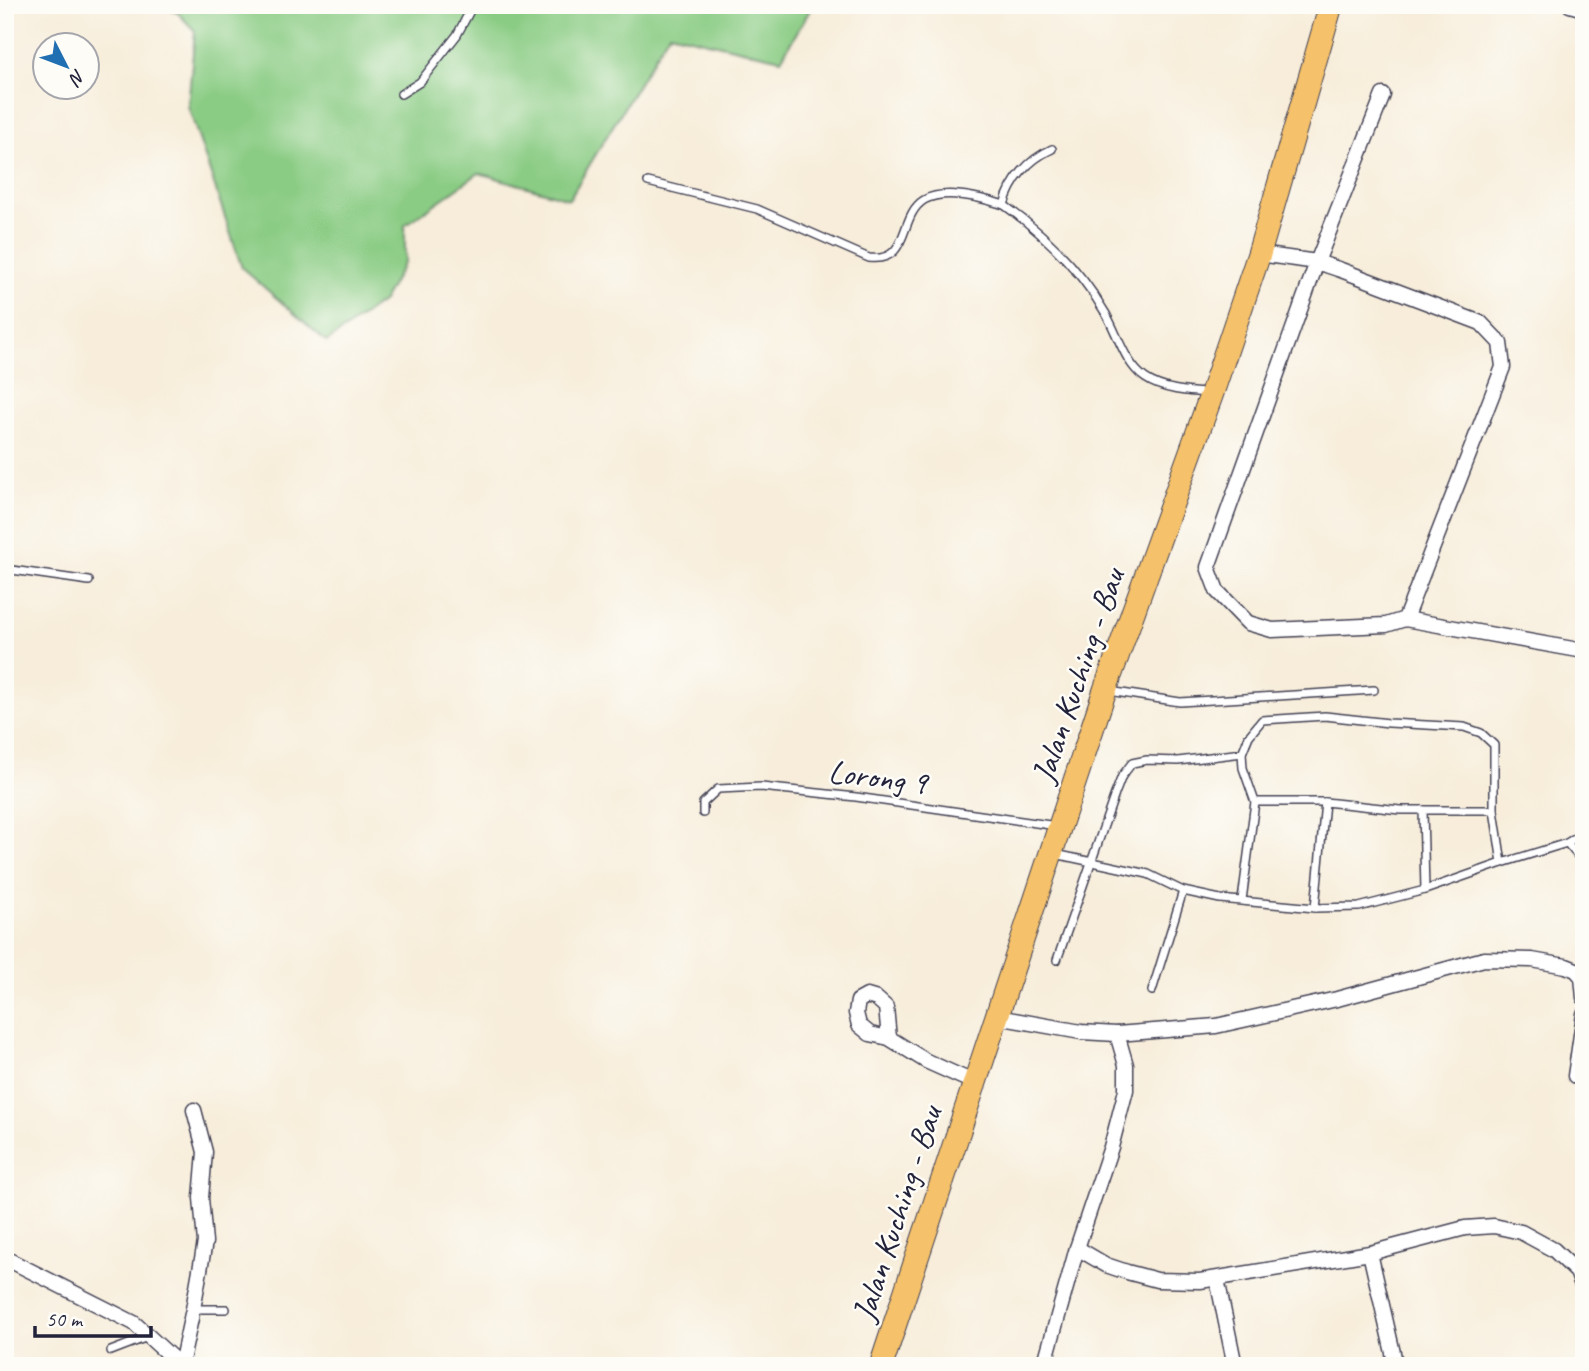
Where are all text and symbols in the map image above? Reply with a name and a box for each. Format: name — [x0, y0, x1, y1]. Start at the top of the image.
north arrow — [32, 32, 102, 102]
text: N — [63, 64, 91, 92]
street label: Jalan Kuching - Bau — [1021, 561, 1135, 790]
street label: Lorong 9 — [826, 750, 933, 804]
street label: Jalan Kuching - Bau — [842, 1099, 952, 1328]
scale bar — [35, 1294, 150, 1338]
text: 50 m — [46, 1306, 84, 1332]

